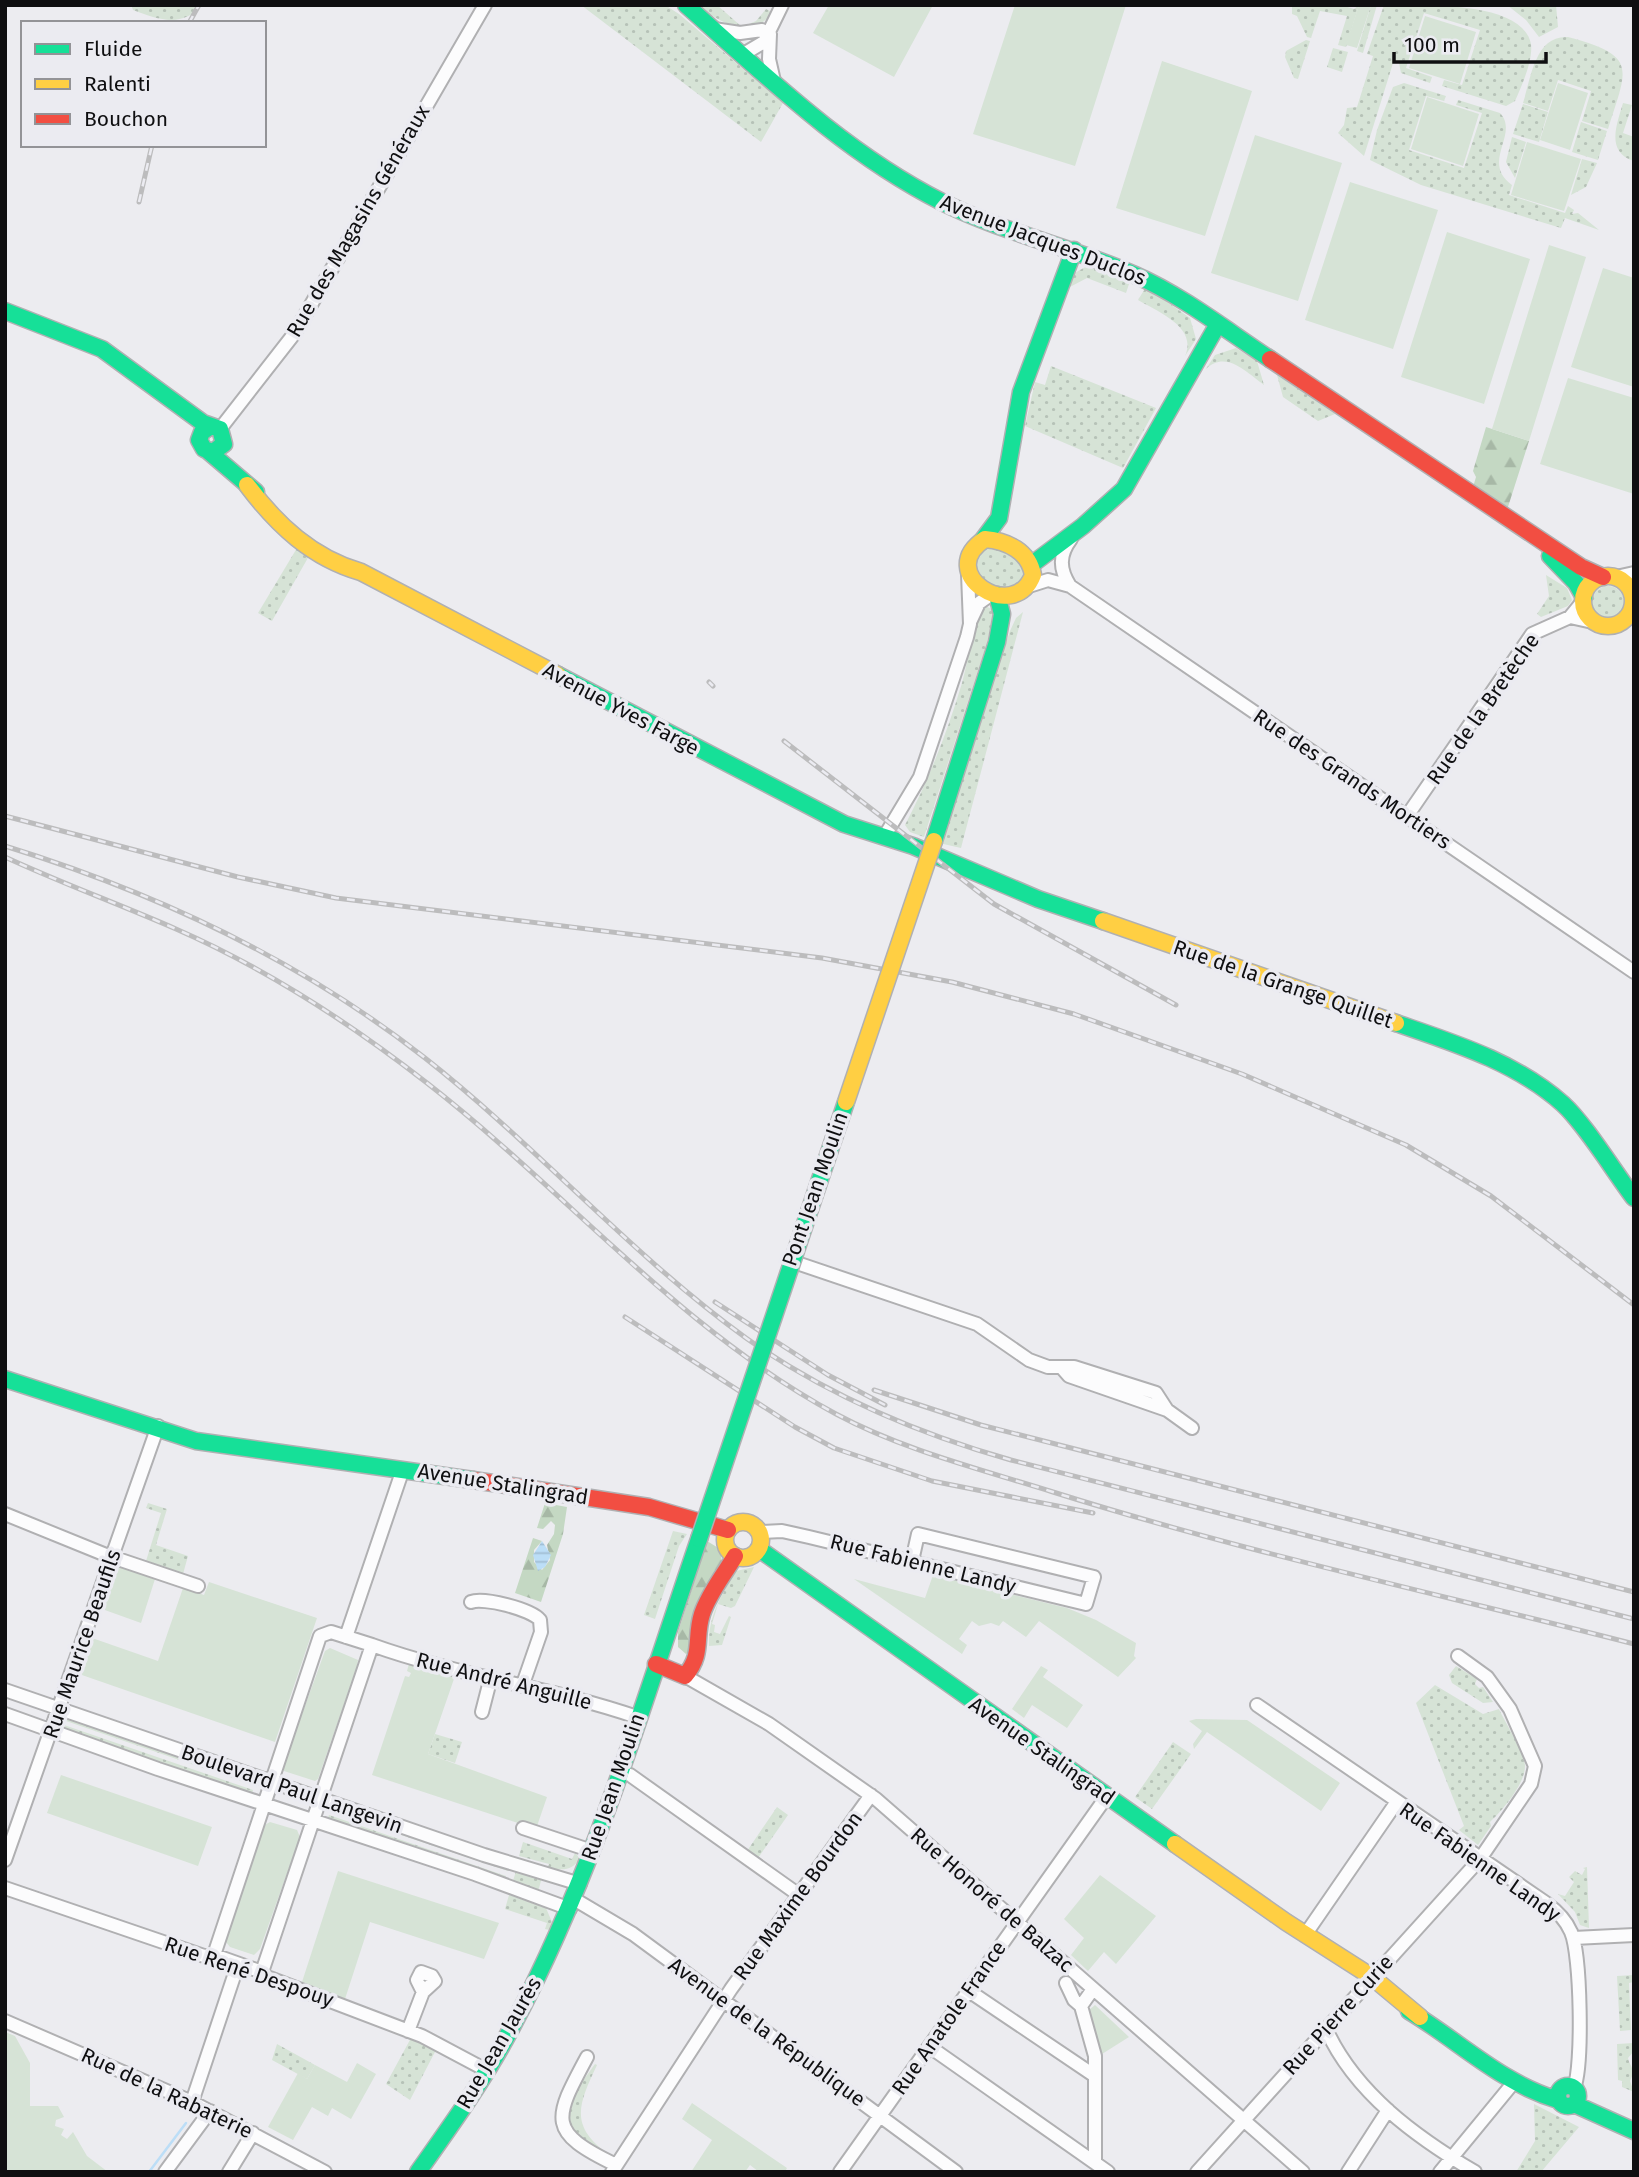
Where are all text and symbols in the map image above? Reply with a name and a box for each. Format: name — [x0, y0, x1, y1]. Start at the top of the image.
legend — [21, 21, 266, 147]
scale bar — [1394, 21, 1546, 65]
text: 100 m — [1404, 32, 1460, 58]
text: Fluide — [84, 36, 142, 62]
text: Ralenti — [84, 71, 151, 97]
street label: Rue des Magasins Généraux — [281, 100, 436, 342]
text: Bouchon — [84, 106, 168, 132]
street label: Avenue Jacques Duclos — [936, 189, 1150, 291]
street label: Rue de la Bretèche — [1421, 628, 1545, 790]
street label: Avenue Yves Farge — [538, 657, 704, 761]
street label: Rue des Grands Mortiers — [1248, 703, 1456, 855]
street label: Rue de la Grange Quillet — [1170, 934, 1397, 1034]
street label: Pont Jean Moulin — [776, 1108, 854, 1270]
street label: Avenue Stalingrad — [416, 1458, 590, 1510]
street label: Rue Fabienne Landy — [827, 1528, 1019, 1600]
street label: Rue Maurice Beaufils — [37, 1546, 127, 1742]
street label: Rue André Anguille — [413, 1647, 595, 1715]
street label: Avenue Stalingrad — [964, 1691, 1120, 1811]
street label: Rue Jean Moulin — [576, 1710, 650, 1864]
street label: Boulevard Paul Langevin — [178, 1739, 406, 1839]
street label: Rue Fabienne Landy — [1394, 1797, 1566, 1928]
street label: Rue Maxime Bourdon — [728, 1806, 868, 1986]
street label: Rue Honoré de Balzac — [905, 1822, 1079, 1978]
street label: Rue René Despouy — [161, 1931, 338, 2013]
street label: Rue Anatole France — [886, 1936, 1012, 2100]
street label: Rue Pierre Curie — [1277, 1949, 1399, 2081]
street label: Avenue de la République — [663, 1952, 871, 2112]
street label: Rue Jean Jaurès — [451, 1972, 547, 2113]
street label: Rue de la Rabaterie — [77, 2042, 257, 2144]

